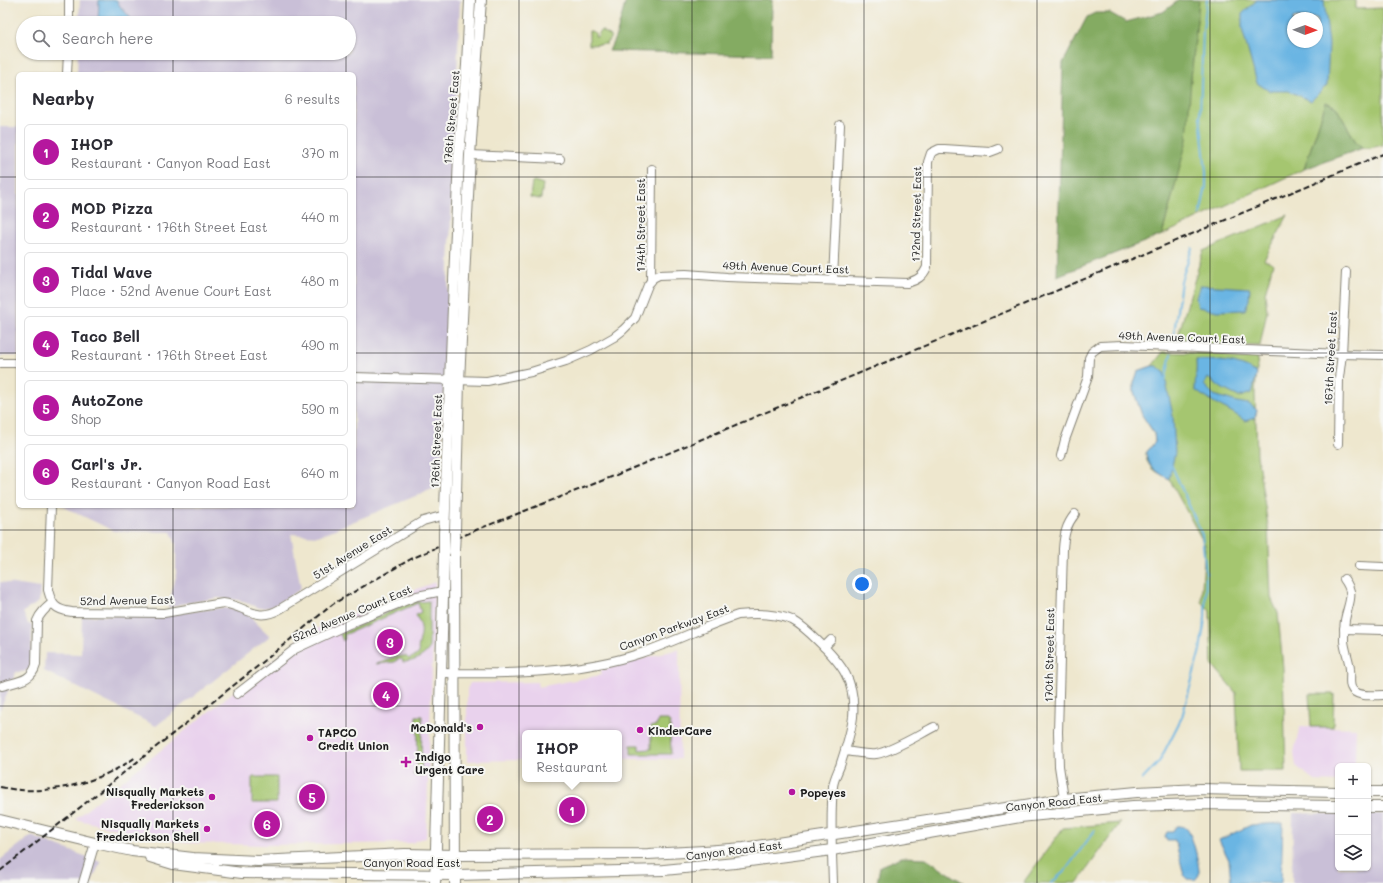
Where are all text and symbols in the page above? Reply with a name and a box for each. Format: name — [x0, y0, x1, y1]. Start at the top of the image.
north arrow — [1287, 12, 1323, 48]
search box — [16, 16, 356, 60]
icon: search — [30, 27, 52, 49]
text: Search here — [62, 28, 153, 48]
street label: 176th Street East — [439, 69, 463, 165]
text: Nearby — [32, 87, 94, 109]
text: 6 results — [285, 90, 340, 107]
text: IHOP — [71, 134, 113, 154]
text: 1 — [43, 144, 49, 161]
text: 370 m — [302, 144, 339, 161]
text: Restaurant · Canyon Road East — [71, 154, 271, 171]
street label: 172nd Street East — [908, 166, 924, 262]
street label: 174th Street East — [633, 178, 648, 272]
text: MOD Pizza — [71, 198, 153, 218]
text: 2 — [42, 208, 50, 225]
text: 440 m — [301, 208, 339, 225]
text: Restaurant · 176th Street East — [71, 218, 267, 235]
street label: 49th Avenue Court East — [722, 257, 850, 277]
text: Tidal Wave — [71, 262, 152, 282]
text: 3 — [42, 272, 50, 289]
text: 480 m — [301, 272, 339, 289]
text: Place · 52nd Avenue Court East — [71, 282, 272, 299]
street label: 167th Street East — [1320, 310, 1340, 405]
text: Taco Bell — [71, 326, 140, 346]
street label: 49th Avenue Court East — [1118, 327, 1246, 347]
text: 4 — [42, 336, 50, 353]
text: 490 m — [301, 336, 339, 353]
text: Restaurant · 176th Street East — [71, 346, 267, 363]
text: AutoZone — [71, 390, 143, 410]
street label: 176th Street East — [427, 394, 445, 488]
text: 5 — [42, 400, 50, 417]
text: 590 m — [301, 400, 339, 417]
text: Shop — [71, 410, 101, 427]
text: Carl's Jr. — [71, 454, 143, 474]
text: 6 — [42, 464, 50, 481]
text: 640 m — [301, 464, 339, 481]
text: Restaurant · Canyon Road East — [71, 474, 271, 491]
street label: 51st Avenue East — [310, 522, 394, 582]
your location — [852, 574, 872, 594]
street label: 52nd Avenue Court East — [290, 581, 414, 645]
street label: 52nd Avenue East — [80, 592, 174, 608]
street label: Canyon Parkway East — [617, 600, 731, 654]
street label: 170th Street East — [1041, 608, 1057, 702]
pin: 3 — [377, 627, 403, 657]
pin: 4 — [373, 680, 399, 710]
place label: McDonald's — [410, 720, 472, 735]
marker: McDonald's — [475, 722, 485, 732]
place label: KinderCare — [648, 723, 712, 738]
place label: TAPCO Credit Union — [318, 725, 389, 753]
marker: KinderCare — [635, 725, 645, 735]
popup — [522, 730, 622, 782]
marker: TAPCO Credit Union — [305, 733, 315, 743]
text: IHOP — [536, 738, 579, 758]
place label: Indigo Urgent Care — [415, 749, 484, 777]
marker: Indigo Urgent Care — [400, 756, 412, 768]
text: Restaurant — [536, 758, 608, 775]
map controls — [1335, 763, 1371, 871]
button: + — [1335, 763, 1371, 799]
pin: 5 — [299, 782, 325, 812]
place label: Nisqually Markets Frederickson — [106, 784, 204, 812]
place label: Popeyes — [800, 785, 846, 800]
marker: Popeyes — [787, 787, 797, 797]
street label: Canyon Road East — [1005, 789, 1103, 815]
marker: Nisqually Markets Frederickson — [207, 792, 217, 802]
pin: 1 — [559, 795, 585, 825]
button: − — [1335, 799, 1371, 835]
pin: 2 — [477, 804, 503, 834]
pin: 6 — [254, 809, 280, 839]
place label: Nisqually Markets Frederickson Shell — [96, 816, 199, 844]
marker: Nisqually Markets Frederickson Shell — [202, 824, 212, 834]
button: layers — [1335, 835, 1371, 871]
street label: Canyon Road East — [685, 837, 783, 863]
street label: Canyon Road East — [364, 855, 461, 870]

